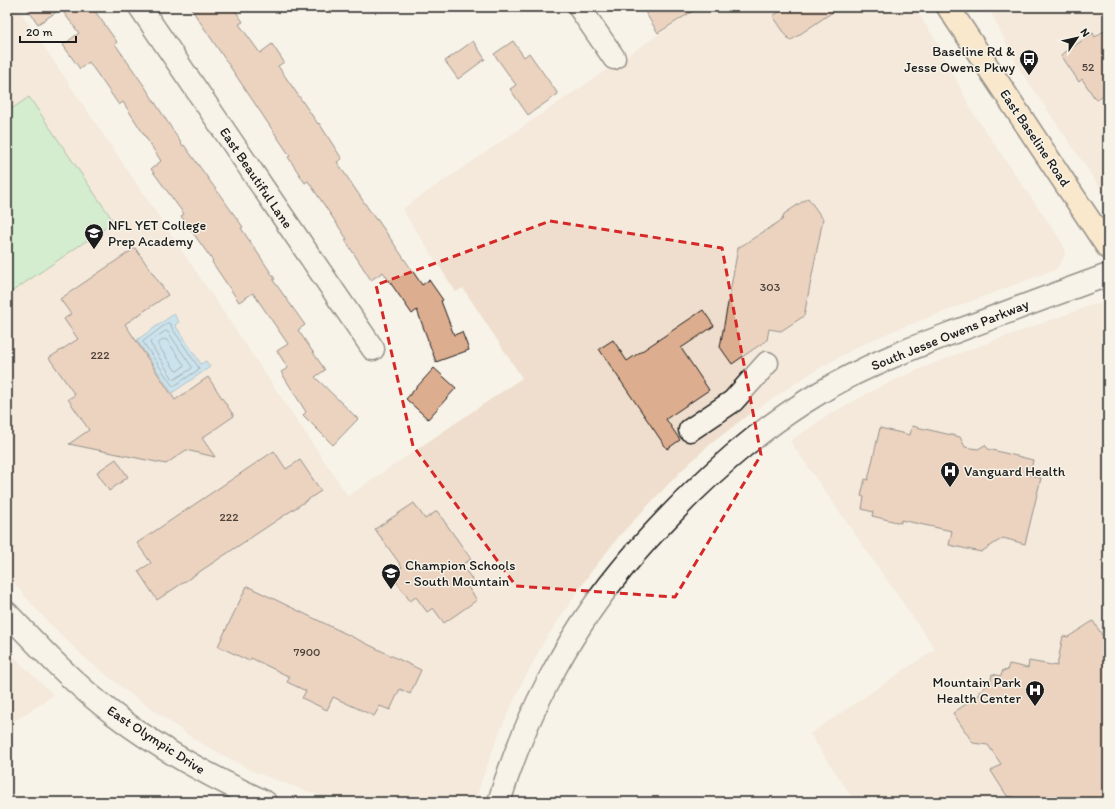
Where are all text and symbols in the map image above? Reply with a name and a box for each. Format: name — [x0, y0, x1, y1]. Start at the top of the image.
scale bar — [20, 18, 76, 44]
north arrow — [1057, 18, 1097, 58]
text: 20 m — [26, 25, 53, 39]
text: N — [1077, 26, 1092, 39]
place label: Baseline Rd & Jesse Owens Pkwy — [904, 43, 1015, 76]
bus stop icon: Baseline Rd & Jesse Owens Pkwy — [1018, 48, 1040, 76]
house number: 52 — [1082, 60, 1095, 74]
street label: East Baseline Road — [996, 86, 1074, 190]
street label: East Beautiful Lane — [216, 124, 296, 232]
place label: NFL YET College Prep Academy — [108, 217, 207, 250]
school or university icon: NFL YET College Prep Academy — [83, 222, 105, 250]
house number: 303 — [760, 280, 781, 294]
street label: South Jesse Owens Parkway — [869, 295, 1032, 374]
house number: 222 — [91, 348, 110, 362]
hospital icon: Vanguard Health — [939, 460, 961, 488]
place label: Vanguard Health — [964, 463, 1066, 480]
house number: 222 — [220, 510, 239, 524]
place label: Champion Schools - South Mountain — [405, 557, 515, 590]
school or university icon: Champion Schools - South Mountain — [380, 562, 402, 590]
house number: 7900 — [293, 645, 321, 659]
place label: Mountain Park Health Center — [933, 674, 1021, 707]
hospital icon: Mountain Park Health Center — [1024, 679, 1046, 707]
street label: East Olympic Drive — [104, 702, 208, 778]

